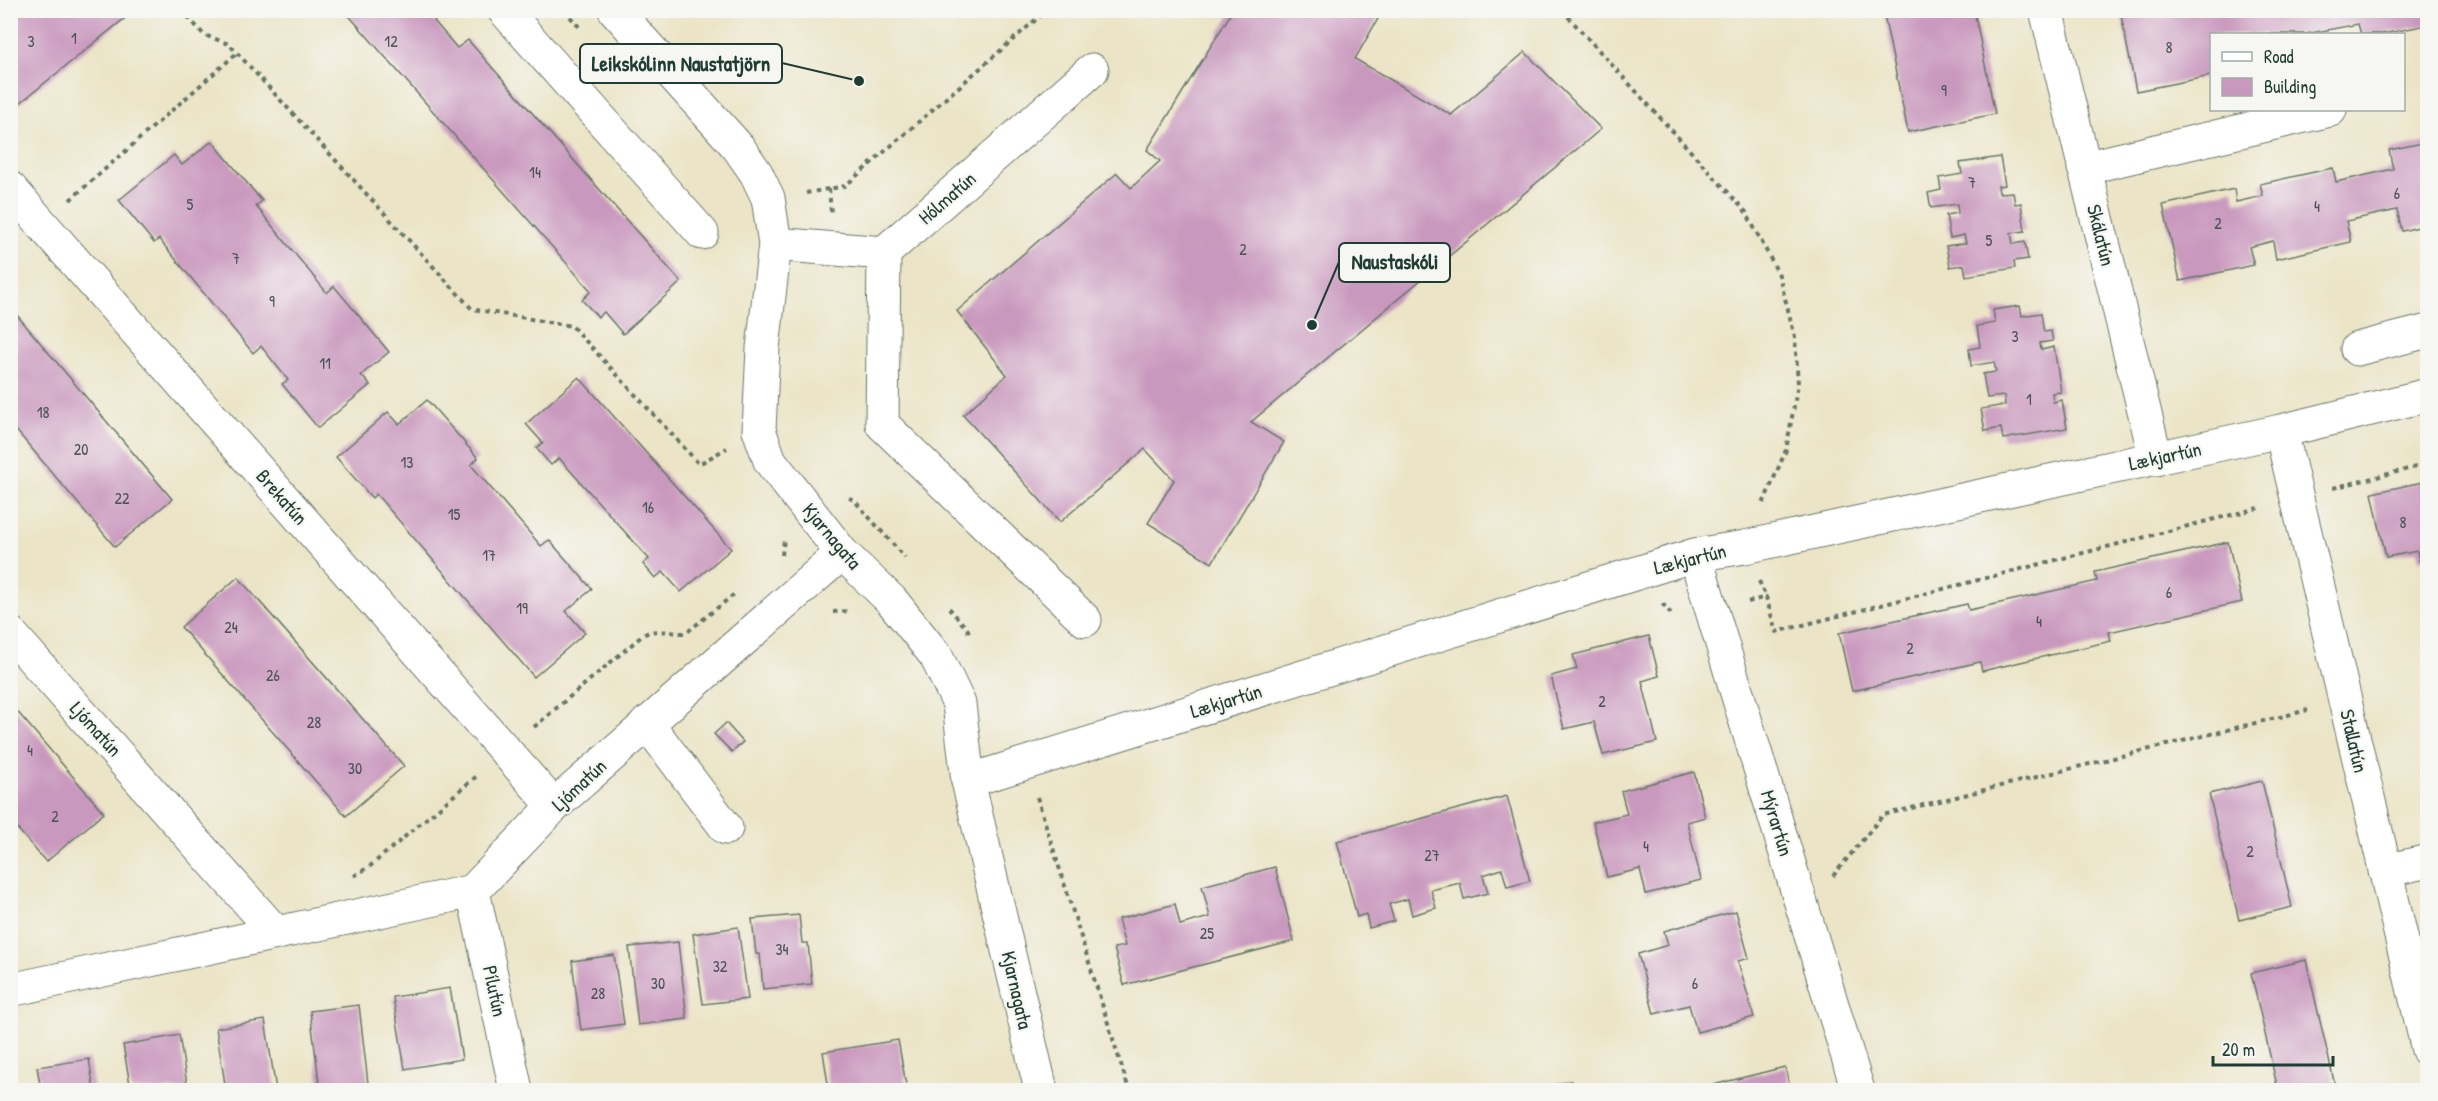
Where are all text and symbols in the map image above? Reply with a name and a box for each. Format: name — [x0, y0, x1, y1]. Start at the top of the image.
house number: 1 — [71, 27, 77, 49]
house number: 3 — [27, 30, 35, 52]
house number: 12 — [384, 30, 398, 52]
legend — [2210, 33, 2405, 111]
house number: 8 — [2166, 36, 2173, 58]
callout: Leikskólinn Naustatjörn — [580, 44, 782, 83]
text: Road — [2264, 44, 2294, 69]
text: Leikskólinn Naustatjörn — [592, 49, 770, 78]
text: Building — [2264, 74, 2316, 99]
house number: 9 — [1941, 79, 1947, 101]
house number: 14 — [529, 161, 541, 183]
street label: Hólmatún — [912, 165, 981, 230]
house number: 7 — [1968, 171, 1976, 193]
house number: 6 — [2394, 182, 2400, 204]
house number: 5 — [187, 193, 194, 215]
house number: 4 — [2314, 195, 2320, 217]
street label: Skálatún — [2081, 201, 2122, 268]
house number: 2 — [2214, 212, 2222, 234]
house number: 5 — [1986, 229, 1993, 251]
house number: 2 — [1239, 238, 1247, 260]
callout: Naustaskóli — [1339, 243, 1450, 282]
house number: 7 — [232, 247, 240, 269]
text: Naustaskóli — [1352, 247, 1438, 276]
house number: 9 — [269, 290, 275, 312]
house number: 3 — [2011, 325, 2019, 347]
house number: 11 — [319, 352, 331, 374]
house number: 1 — [2026, 388, 2032, 410]
house number: 18 — [37, 401, 49, 423]
street label: Lækjartún — [2126, 435, 2204, 476]
house number: 20 — [74, 438, 88, 460]
house number: 13 — [401, 451, 413, 473]
street label: Brekatún — [251, 463, 314, 530]
house number: 22 — [115, 487, 130, 509]
house number: 16 — [642, 496, 654, 518]
street label: Kjarnagata — [797, 497, 868, 575]
house number: 15 — [448, 503, 461, 525]
house number: 8 — [2400, 511, 2407, 533]
street label: Lækjartún — [1651, 537, 1729, 581]
house number: 17 — [482, 544, 496, 566]
house number: 6 — [2166, 581, 2172, 603]
house number: 19 — [516, 597, 528, 619]
house number: 4 — [2036, 610, 2042, 632]
house number: 24 — [224, 616, 238, 638]
house number: 2 — [1906, 637, 1914, 659]
house number: 26 — [266, 664, 280, 686]
street label: Lækjartún — [1187, 677, 1265, 724]
house number: 2 — [1598, 690, 1606, 712]
street label: Ljómatún — [64, 695, 128, 762]
street label: Stallatún — [2334, 707, 2375, 775]
house number: 28 — [307, 711, 321, 733]
house number: 4 — [27, 739, 33, 761]
street label: Ljómatún — [545, 752, 612, 817]
house number: 30 — [348, 757, 362, 779]
street label: Mýrartún — [1755, 787, 1800, 859]
house number: 2 — [51, 805, 59, 827]
house number: 4 — [1643, 835, 1649, 857]
house number: 2 — [2246, 840, 2254, 862]
house number: 27 — [1424, 844, 1440, 866]
house number: 25 — [1200, 922, 1214, 944]
house number: 34 — [775, 938, 789, 960]
street label: Kjarnagata — [995, 948, 1040, 1032]
house number: 32 — [713, 955, 728, 977]
street label: Pílutún — [477, 963, 514, 1019]
house number: 30 — [651, 972, 665, 994]
house number: 6 — [1692, 972, 1698, 994]
house number: 28 — [591, 982, 605, 1004]
scale bar — [2213, 1029, 2333, 1067]
text: 20 m — [2222, 1037, 2255, 1062]

